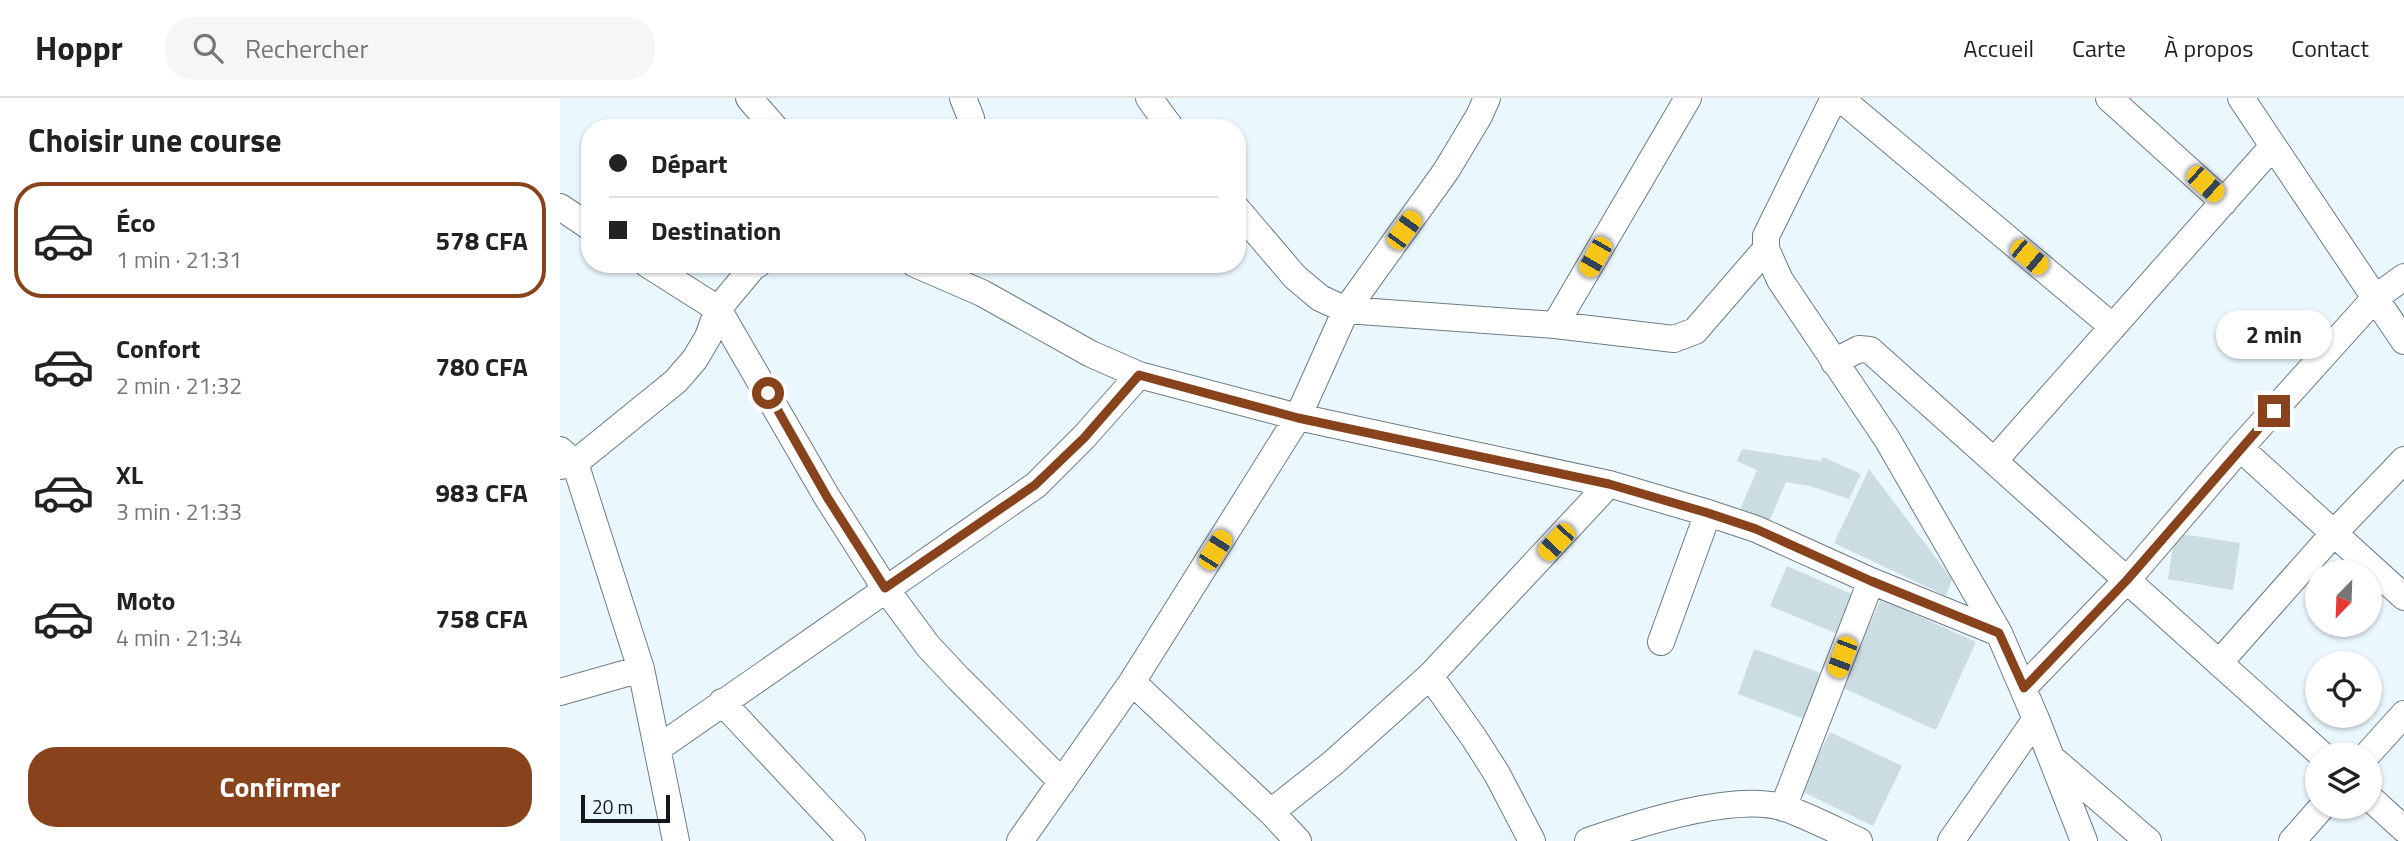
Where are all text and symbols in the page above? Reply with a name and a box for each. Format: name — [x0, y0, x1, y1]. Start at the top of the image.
search box — [165, 17, 655, 80]
text: Hoppr — [35, 23, 123, 73]
icon: search — [189, 29, 227, 67]
text: Rechercher — [245, 29, 368, 68]
text: Accueil — [1963, 30, 2034, 66]
text: Carte — [2072, 30, 2126, 66]
text: À propos — [2164, 30, 2253, 66]
text: Contact — [2291, 30, 2369, 66]
text: Choisir une course — [28, 116, 282, 164]
text: Départ — [651, 144, 727, 183]
car — [2183, 162, 2228, 206]
text: Éco — [116, 203, 156, 242]
car — [1384, 207, 1425, 253]
icon: car — [32, 209, 95, 272]
text: Destination — [651, 211, 781, 250]
text: 578 CFA — [436, 221, 528, 260]
car — [1576, 234, 1615, 280]
car — [2007, 235, 2052, 279]
text: 1 min · 21:31 — [116, 242, 242, 277]
callout: 2 min — [2216, 310, 2332, 358]
text: 2 min — [2246, 317, 2302, 352]
text: Confort — [116, 329, 200, 368]
icon: car — [32, 335, 95, 398]
text: 780 CFA — [436, 347, 528, 386]
text: 2 min · 21:32 — [116, 368, 242, 403]
route start — [752, 377, 784, 409]
route end — [2258, 395, 2290, 427]
text: XL — [116, 455, 143, 494]
icon: car — [32, 461, 95, 524]
text: 983 CFA — [436, 473, 528, 512]
text: 3 min · 21:33 — [116, 494, 242, 529]
car — [1534, 519, 1579, 565]
car — [1195, 527, 1236, 573]
north arrow — [2305, 560, 2382, 637]
map controls — [2305, 560, 2382, 819]
text: Moto — [116, 581, 175, 620]
icon: car — [32, 587, 95, 650]
text: 758 CFA — [436, 599, 528, 638]
text: 4 min · 21:34 — [116, 620, 242, 655]
car — [1825, 634, 1860, 680]
button: locate — [2305, 651, 2382, 728]
button: layers — [2305, 742, 2382, 819]
button: Confirmer — [28, 747, 532, 827]
scale bar — [581, 792, 670, 824]
text: 20 m — [592, 792, 633, 821]

